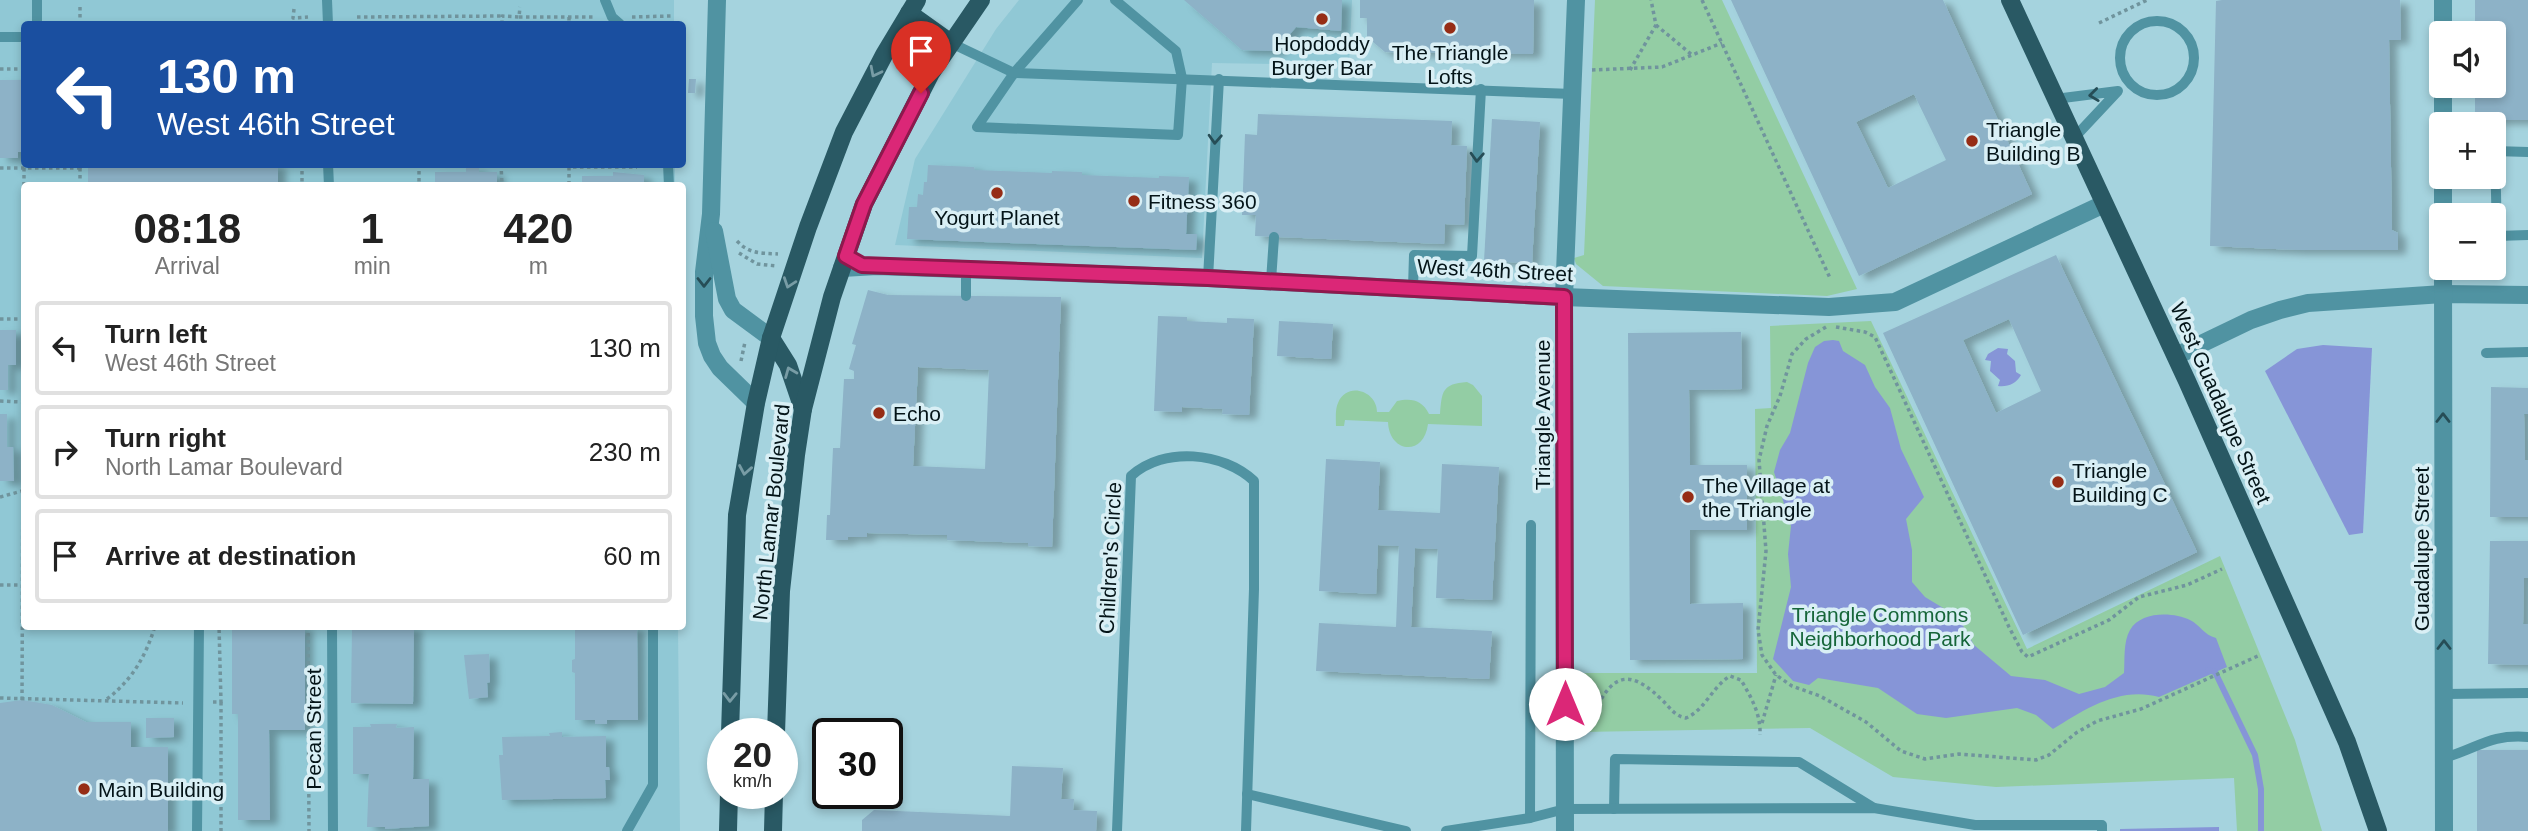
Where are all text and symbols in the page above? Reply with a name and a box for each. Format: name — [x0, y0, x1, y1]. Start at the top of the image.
marker: Hopdoddy Burger Bar — [1314, 11, 1330, 27]
marker: The Triangle Lofts — [1442, 20, 1458, 36]
pin — [891, 21, 951, 93]
map controls — [2429, 21, 2506, 280]
button: sound — [2429, 21, 2506, 98]
icon: arrive — [902, 32, 940, 70]
place label: Hopdoddy Burger Bar — [1271, 32, 1373, 79]
place label: The Triangle Lofts — [1392, 41, 1508, 88]
icon: left — [42, 49, 133, 140]
text: 130 m — [157, 49, 296, 103]
one-way arrow — [869, 65, 883, 77]
one-way arrow — [2088, 87, 2100, 102]
text: West 46th Street — [157, 106, 395, 142]
button: + — [2429, 112, 2506, 189]
place label: Triangle Building B — [1986, 118, 2081, 165]
marker: Triangle Building B — [1964, 133, 1980, 149]
one-way arrow — [1208, 134, 1223, 145]
one-way arrow — [1470, 152, 1485, 163]
marker: Yogurt Planet — [989, 185, 1005, 201]
place label: Fitness 360 — [1148, 190, 1257, 213]
marker: Fitness 360 — [1126, 193, 1142, 209]
button: − — [2429, 203, 2506, 280]
text: 08:18 — [134, 205, 241, 252]
text: 1 — [360, 205, 384, 252]
text: 420 — [503, 205, 573, 252]
place label: Yogurt Planet — [934, 206, 1060, 229]
text: Arrival — [155, 253, 220, 279]
text: min — [354, 253, 391, 279]
text: m — [529, 253, 548, 279]
street label: West 46th Street — [1416, 254, 1574, 286]
one-way arrow — [783, 276, 797, 288]
one-way arrow — [696, 277, 712, 288]
street label: West Guadalupe Street — [2166, 299, 2276, 507]
text: Turn left — [105, 319, 207, 349]
icon: left — [46, 329, 84, 367]
text: 130 m — [589, 333, 661, 363]
street label: Triangle Avenue — [1531, 340, 1554, 490]
text: West 46th Street — [105, 350, 276, 376]
one-way arrow — [785, 367, 799, 379]
place label: Echo — [893, 402, 941, 425]
street label: North Lamar Boulevard — [748, 403, 794, 621]
marker: Echo — [871, 405, 887, 421]
one-way arrow — [2435, 412, 2451, 423]
text: Turn right — [105, 423, 226, 453]
icon: right — [46, 433, 84, 471]
text: 230 m — [589, 437, 661, 467]
text: North Lamar Boulevard — [105, 454, 343, 480]
place label: Triangle Building C — [2072, 459, 2168, 506]
one-way arrow — [738, 464, 753, 476]
street label: Guadalupe Street — [2410, 467, 2433, 631]
place label: The Village at the Triangle — [1702, 474, 1830, 521]
marker: Triangle Building C — [2050, 474, 2066, 490]
street label: Children's Circle — [1095, 481, 1125, 635]
marker: The Village at the Triangle — [1680, 489, 1696, 505]
icon: arrive — [46, 537, 84, 575]
text: Arrive at destination — [105, 541, 356, 571]
text: 60 m — [603, 541, 661, 571]
park label: Triangle Commons Neighborhood Park — [1790, 603, 1971, 650]
one-way arrow — [2436, 640, 2452, 650]
position arrow — [1528, 667, 1602, 741]
street label: Pecan Street — [302, 668, 325, 790]
one-way arrow — [723, 692, 738, 703]
speed limit sign: 30 — [812, 718, 903, 809]
text: 20 — [733, 735, 772, 774]
text: km/h — [733, 771, 772, 791]
place label: Main Building — [98, 778, 224, 801]
marker: Main Building — [76, 781, 92, 797]

